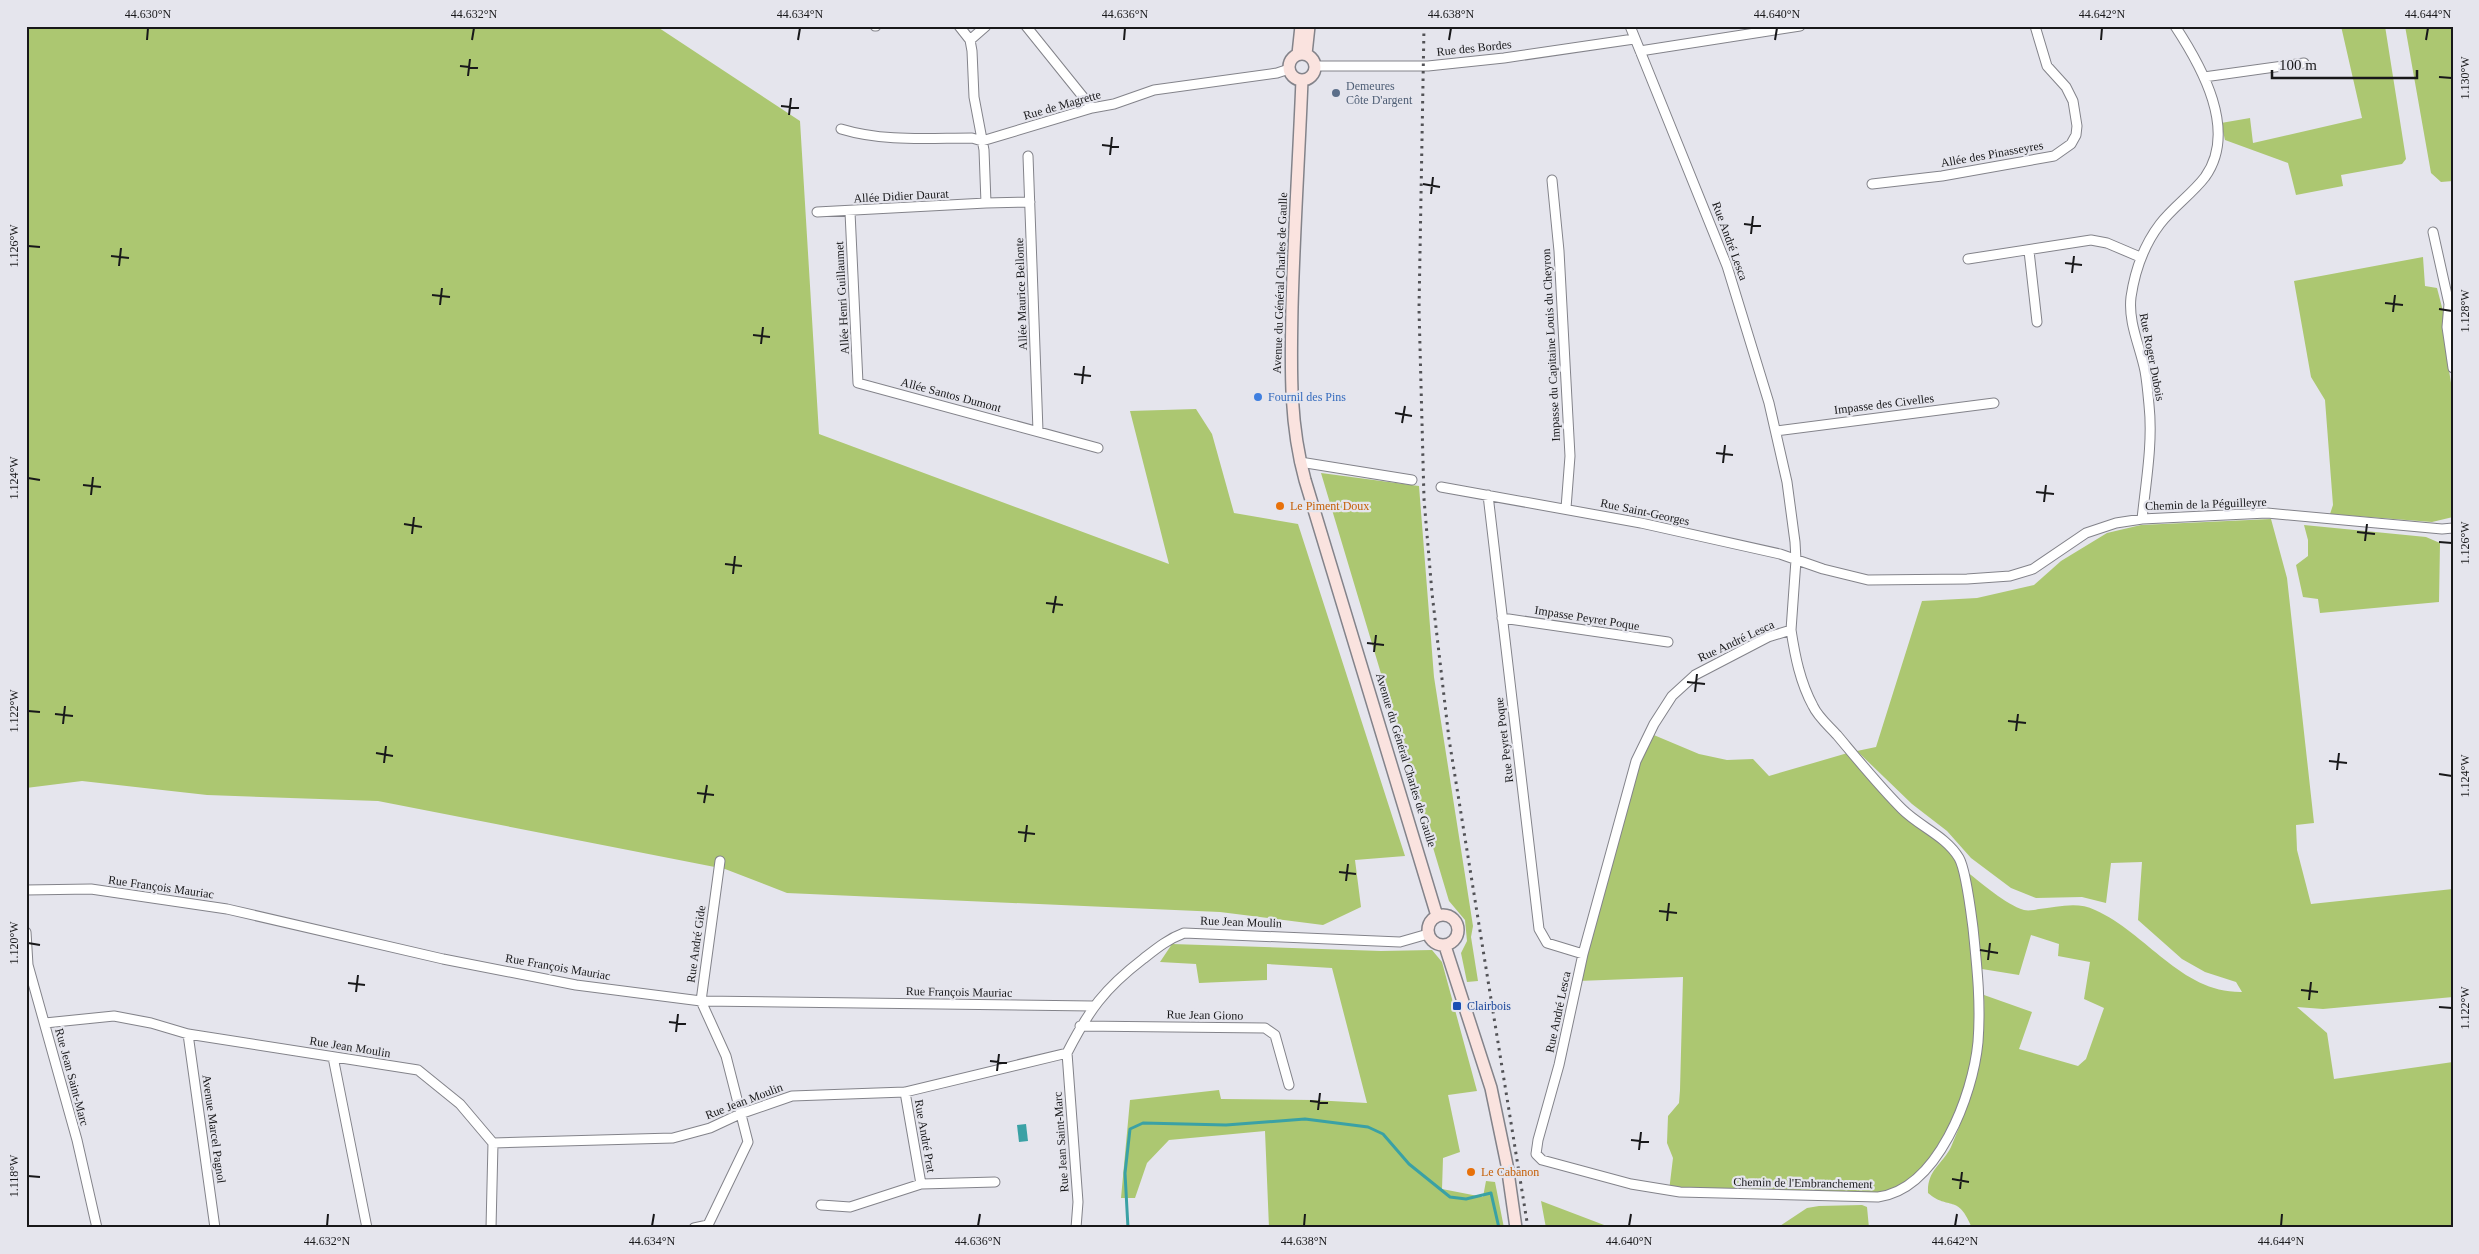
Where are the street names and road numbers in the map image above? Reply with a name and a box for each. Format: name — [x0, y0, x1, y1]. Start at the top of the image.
street label: Rue des Bordes — [1436, 37, 1513, 59]
street label: Rue de Magrette — [1022, 87, 1102, 123]
street label: Allée des Pinasseyres — [1940, 138, 2045, 170]
street label: Allée Didier Daurat — [853, 186, 950, 205]
street label: Avenue du Général Charles de Gaulle — [1270, 192, 1290, 374]
street label: Rue André Lesca — [1709, 200, 1751, 283]
street label: Allée Maurice Bellonte — [1012, 237, 1030, 351]
street label: Allée Henri Guillaumet — [832, 240, 852, 355]
street label: Impasse du Capitaine Louis du Cheyron — [1539, 248, 1563, 442]
street label: Rue Roger Dubois — [2137, 312, 2167, 403]
street label: Allée Santos Dumont — [899, 375, 1003, 415]
street label: Impasse des Civelles — [1833, 391, 1935, 417]
street label: Chemin de la Péguilleyre — [2145, 495, 2267, 513]
street label: Rue Saint-Georges — [1599, 496, 1691, 528]
street label: Impasse Peyret Poque — [1534, 603, 1640, 633]
street label: Rue André Lesca — [1696, 617, 1777, 665]
street label: Avenue du Général Charles de Gaulle — [1373, 671, 1439, 849]
street label: Rue Peyret Poque — [1492, 696, 1516, 784]
street label: Rue François Mauriac — [107, 873, 215, 901]
street label: Rue André Gide — [684, 904, 708, 984]
street label: Rue Jean Moulin — [1200, 914, 1282, 930]
street label: Rue François Mauriac — [504, 951, 612, 983]
street label: Rue André Lesca — [1543, 969, 1574, 1054]
street label: Rue François Mauriac — [906, 984, 1012, 1000]
street label: Rue Jean Giono — [1167, 1007, 1243, 1023]
street label: Rue Jean Saint-Marc — [52, 1027, 92, 1127]
street label: Rue Jean Moulin — [308, 1034, 392, 1060]
street label: Avenue Marcel Pagnol — [199, 1074, 229, 1185]
street label: Rue Jean Moulin — [703, 1080, 785, 1122]
street label: Rue Jean Saint-Marc — [1051, 1091, 1071, 1193]
street label: Rue André Prat — [912, 1098, 938, 1174]
street label: Chemin de l'Embranchement — [1733, 1175, 1874, 1191]

